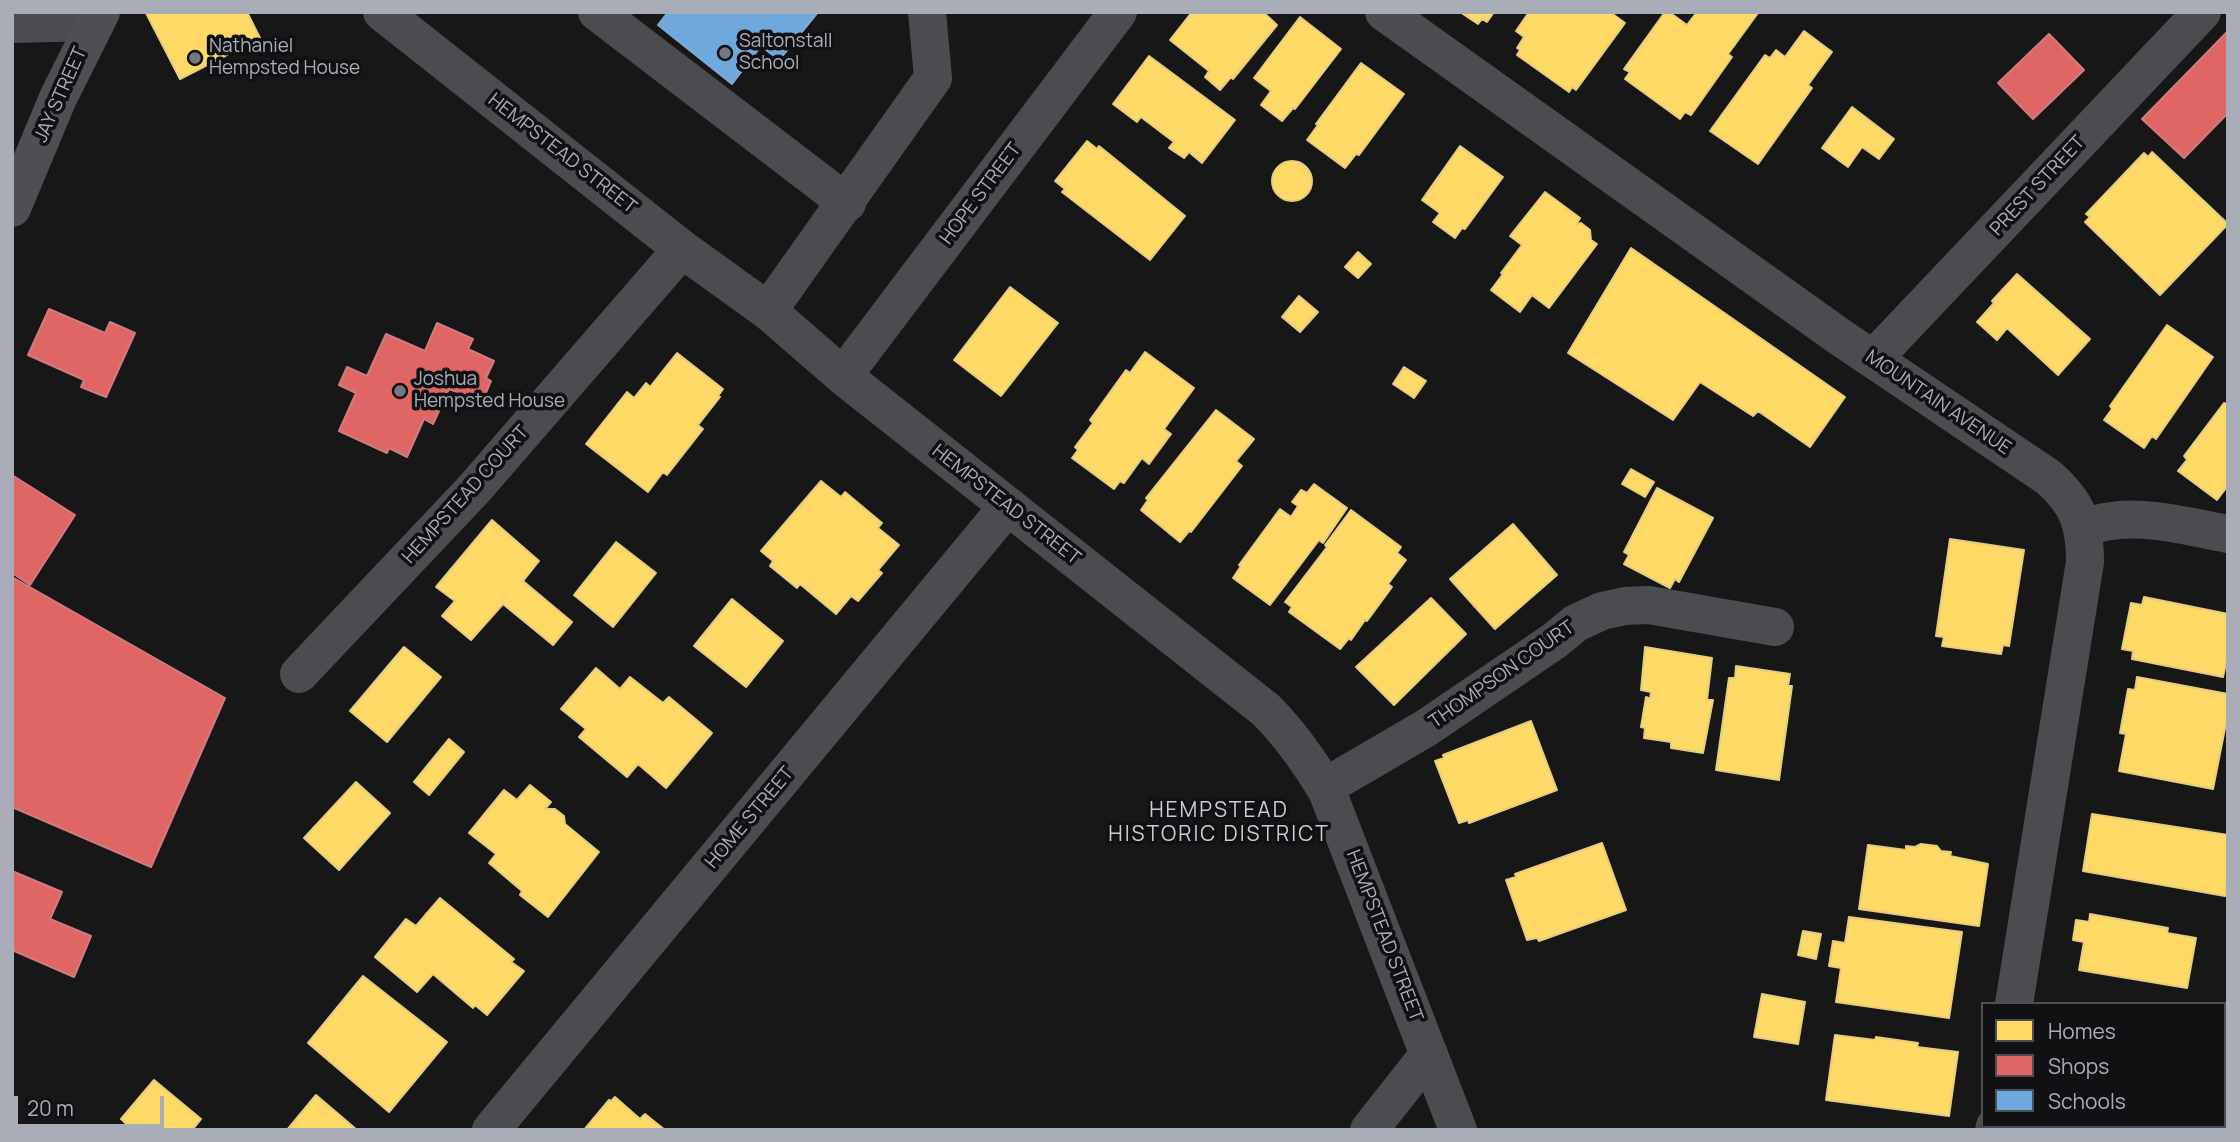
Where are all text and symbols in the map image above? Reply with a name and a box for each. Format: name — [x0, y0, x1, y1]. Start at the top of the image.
place label: Saltonstall School — [739, 31, 832, 75]
place label: Nathaniel Hempsted House — [209, 36, 360, 80]
street label: JAY STREET — [30, 44, 92, 146]
marker: Saltonstall School — [717, 45, 733, 61]
marker: Nathaniel Hempsted House — [187, 50, 203, 66]
street label: HEMPSTEAD STREET — [483, 89, 641, 219]
street label: PREST STREET — [1986, 131, 2090, 241]
street label: HOPE STREET — [936, 139, 1026, 249]
street label: MOUNTAIN AVENUE — [1861, 346, 2015, 460]
place label: Joshua Hempsted House — [414, 369, 565, 413]
marker: Joshua Hempsted House — [392, 383, 408, 399]
street label: HEMPSTEAD COURT — [398, 421, 534, 569]
street label: HEMPSTEAD STREET — [927, 440, 1085, 570]
street label: THOMPSON COURT — [1425, 616, 1579, 734]
street label: HOME STREET — [701, 763, 799, 873]
district label: HEMPSTEAD HISTORIC DISTRICT — [1110, 798, 1328, 848]
street label: HEMPSTEAD STREET — [1341, 847, 1427, 1025]
legend — [1981, 1002, 2226, 1128]
text: Homes — [2048, 1017, 2116, 1045]
text: Shops — [2048, 1052, 2109, 1080]
scale bar — [18, 1082, 168, 1126]
text: Schools — [2048, 1087, 2126, 1115]
text: 20 m — [27, 1094, 74, 1122]

